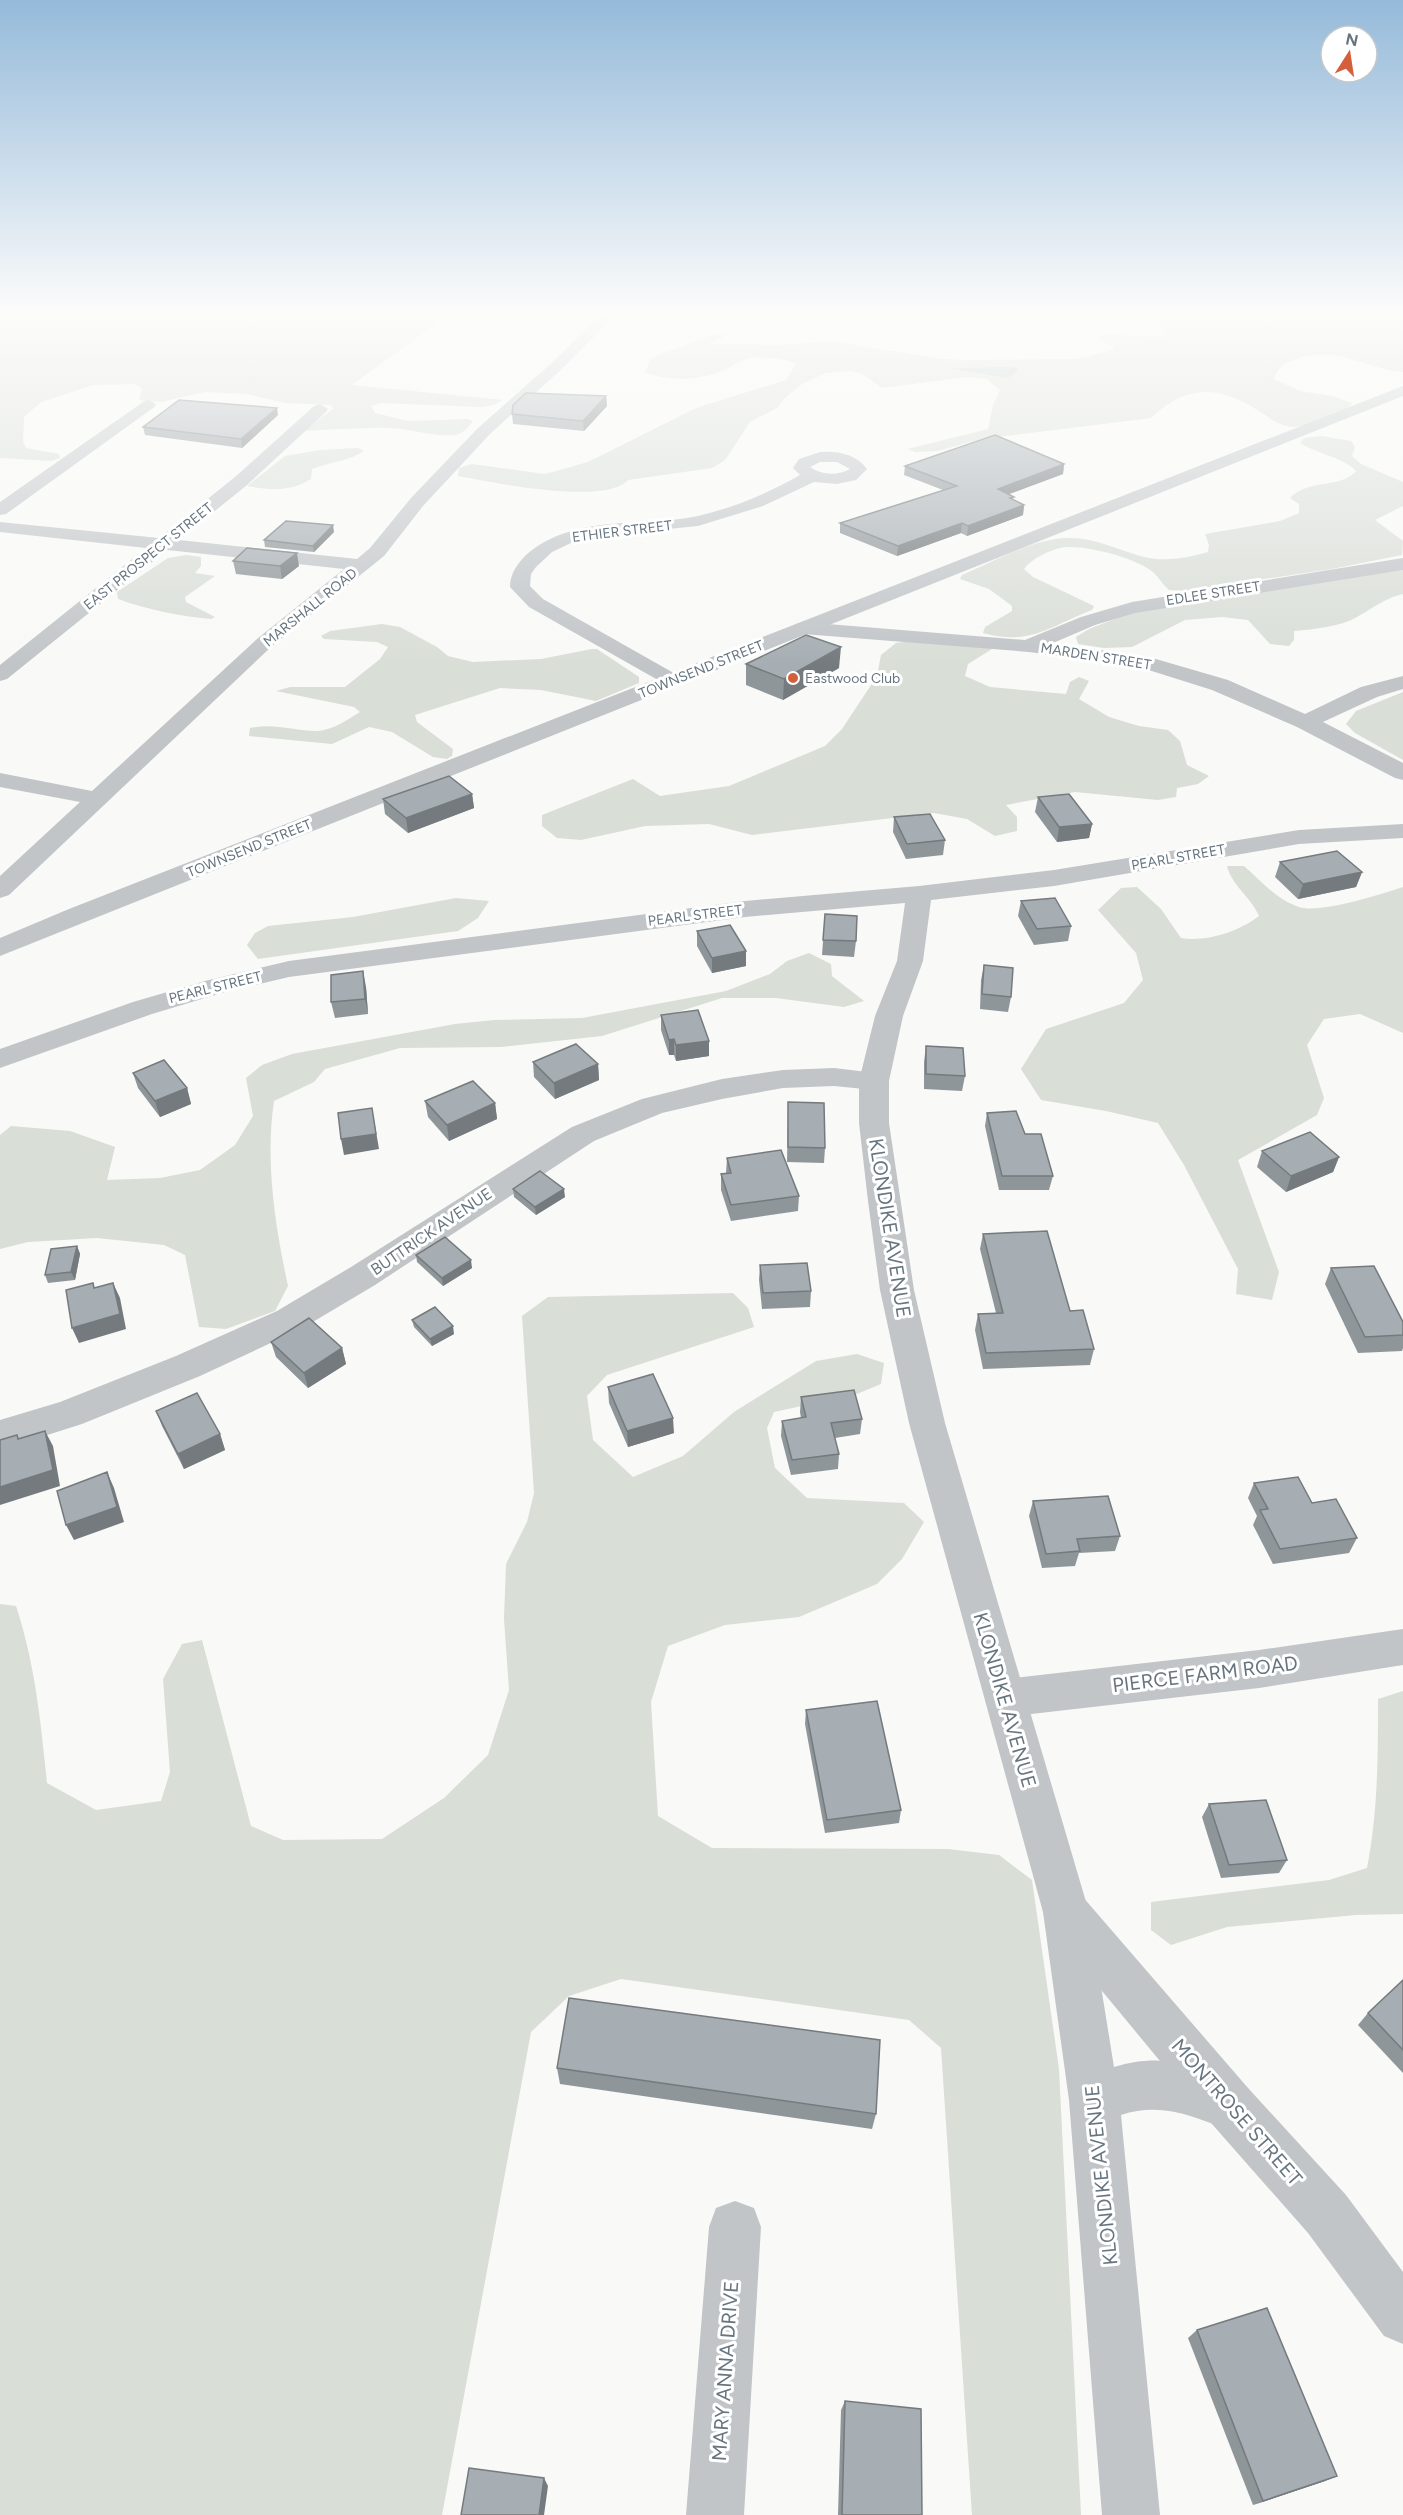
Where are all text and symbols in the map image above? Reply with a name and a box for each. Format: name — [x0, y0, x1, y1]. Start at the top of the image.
north arrow — [1319, 24, 1379, 84]
text: N — [1344, 29, 1360, 50]
street label: EAST PROSPECT STREET — [80, 499, 216, 614]
street label: ETHIER STREET — [571, 517, 673, 546]
street label: MARSHALL ROAD — [260, 564, 361, 650]
street label: EDLEE STREET — [1165, 578, 1261, 609]
street label: TOWNSEND STREET — [636, 637, 766, 702]
street label: MARDEN STREET — [1039, 639, 1153, 674]
place label: Eastwood Club — [805, 670, 900, 687]
marker: Eastwood Club — [786, 671, 800, 685]
street label: TOWNSEND STREET — [184, 816, 314, 881]
street label: PEARL STREET — [1130, 841, 1226, 874]
street label: PEARL STREET — [647, 901, 743, 930]
street label: PEARL STREET — [167, 968, 263, 1007]
street label: KLONDIKE AVENUE — [864, 1137, 916, 1319]
street label: BUTTRICK AVENUE — [367, 1184, 495, 1279]
street label: KLONDIKE AVENUE — [968, 1610, 1042, 1790]
street label: PIERCE FARM ROAD — [1111, 1651, 1299, 1697]
street label: MONTROSE STREET — [1167, 2034, 1307, 2190]
street label: KLONDIKE AVENUE — [1080, 2084, 1122, 2266]
street label: MARY ANNA DRIVE — [707, 2280, 743, 2462]

